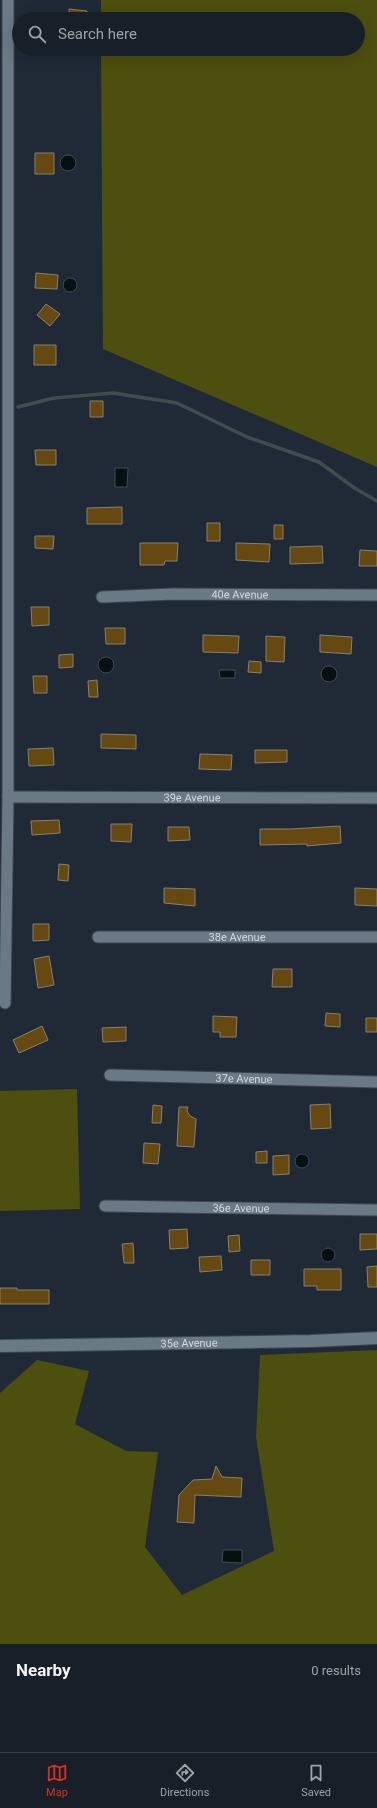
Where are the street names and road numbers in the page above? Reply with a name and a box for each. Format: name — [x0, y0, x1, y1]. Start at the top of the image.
street label: 40e Avenue — [211, 588, 269, 601]
street label: 39e Avenue — [163, 791, 221, 804]
street label: 38e Avenue — [209, 931, 266, 944]
street label: 37e Avenue — [215, 1071, 273, 1086]
street label: 36e Avenue — [212, 1201, 270, 1215]
street label: 35e Avenue — [160, 1336, 218, 1350]

